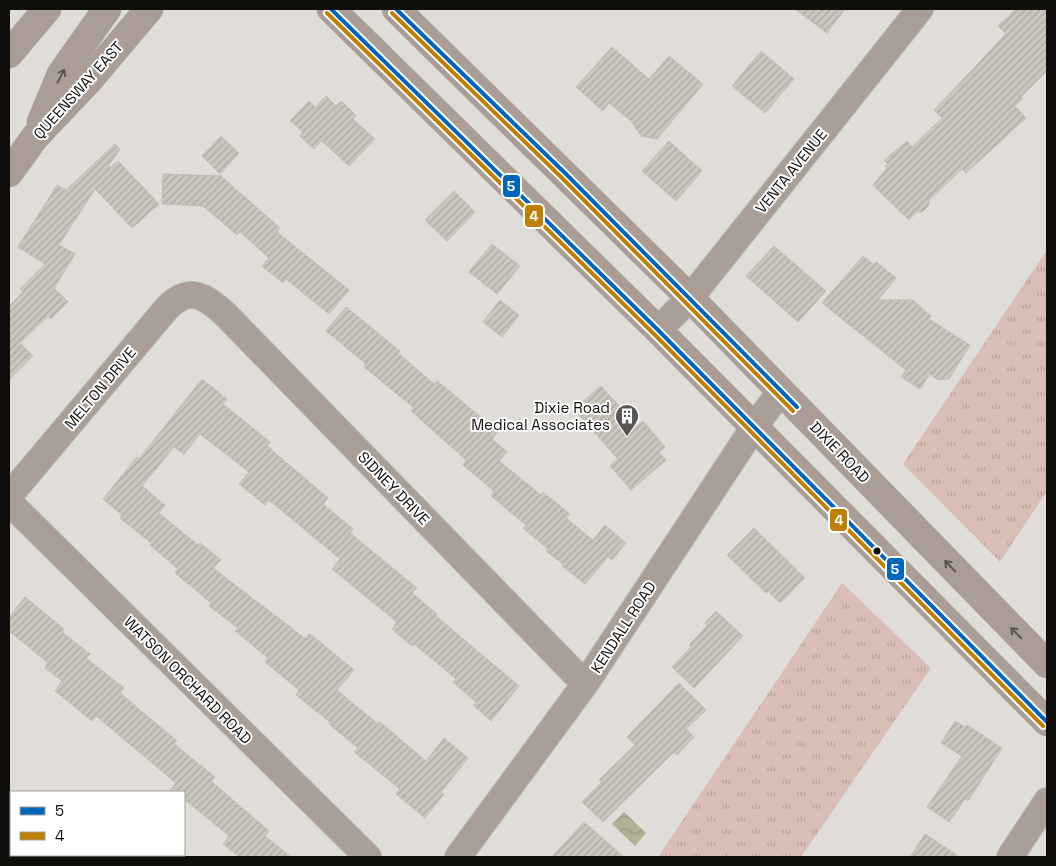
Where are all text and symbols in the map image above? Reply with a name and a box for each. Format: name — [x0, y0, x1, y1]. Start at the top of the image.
street label: QUEENSWAY EAST — [29, 37, 127, 143]
one-way arrow — [57, 69, 66, 84]
street label: VENTA AVENUE — [751, 125, 831, 217]
line badge: 5 — [502, 174, 521, 198]
text: 5 — [507, 177, 515, 195]
line badge: 4 — [524, 204, 544, 228]
text: 4 — [530, 207, 539, 225]
street label: MELTON DRIVE — [60, 343, 140, 433]
place label: Dixie Road Medical Associates — [471, 398, 610, 434]
building icon: Dixie Road Medical Associates — [614, 403, 640, 437]
street label: DIXIE ROAD — [806, 417, 874, 487]
street label: SIDNEY DRIVE — [354, 447, 434, 529]
line badge: 4 — [829, 508, 848, 532]
text: 4 — [835, 511, 844, 529]
unlabelled marker — [872, 546, 882, 556]
line badge: 5 — [886, 557, 905, 581]
text: 5 — [891, 560, 899, 578]
one-way arrow — [944, 560, 956, 573]
street label: KENDALL ROAD — [586, 578, 660, 676]
street label: WATSON ORCHARD ROAD — [120, 612, 256, 748]
one-way arrow — [1010, 627, 1022, 639]
legend — [10, 791, 185, 856]
text: 5 — [55, 801, 64, 820]
text: 4 — [55, 826, 64, 845]

